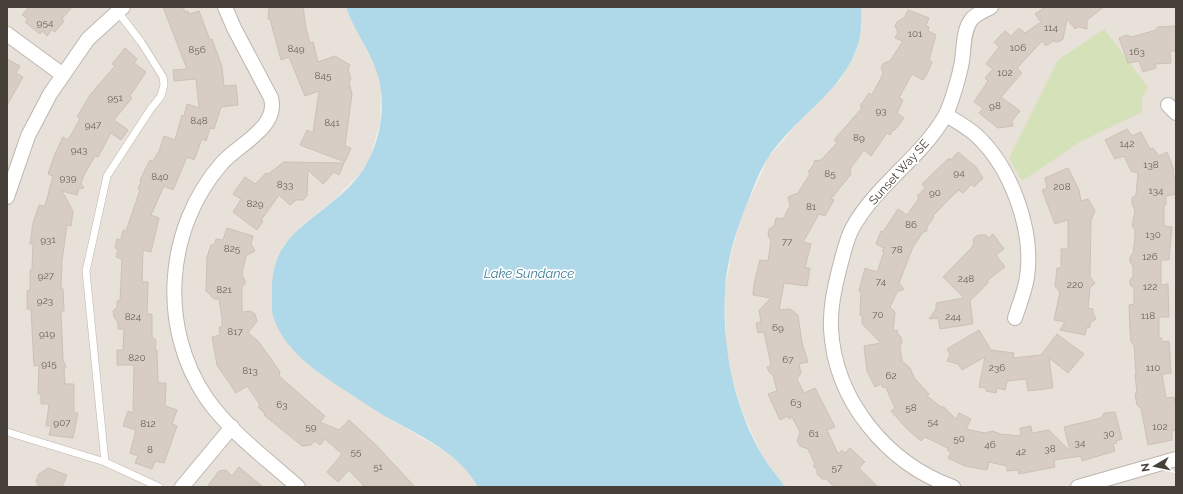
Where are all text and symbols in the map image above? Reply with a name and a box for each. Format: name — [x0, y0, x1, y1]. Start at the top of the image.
house number: 954 — [37, 17, 54, 28]
house number: 114 — [1044, 22, 1059, 33]
house number: 101 — [908, 28, 923, 39]
house number: 106 — [1010, 42, 1026, 53]
house number: 849 — [287, 43, 305, 54]
house number: 856 — [188, 44, 206, 55]
house number: 163 — [1129, 46, 1145, 57]
house number: 102 — [997, 67, 1013, 78]
house number: 845 — [315, 70, 332, 81]
house number: 951 — [107, 92, 124, 103]
house number: 98 — [989, 100, 1001, 111]
house number: 93 — [875, 105, 887, 116]
house number: 848 — [190, 115, 208, 126]
house number: 841 — [324, 117, 341, 128]
house number: 947 — [85, 119, 102, 130]
house number: 89 — [853, 132, 865, 143]
street label: Sunset Way SE — [866, 136, 932, 208]
house number: 142 — [1120, 138, 1134, 149]
house number: 943 — [71, 144, 87, 155]
house number: 138 — [1143, 159, 1159, 170]
house number: 94 — [953, 167, 965, 178]
house number: 85 — [824, 168, 836, 179]
house number: 840 — [151, 171, 169, 182]
house number: 939 — [59, 172, 77, 183]
house number: 833 — [277, 179, 293, 190]
house number: 208 — [1053, 181, 1071, 192]
house number: 134 — [1148, 185, 1164, 196]
house number: 90 — [929, 187, 941, 198]
house number: 829 — [247, 198, 264, 209]
house number: 81 — [806, 201, 817, 212]
house number: 86 — [905, 219, 917, 230]
house number: 130 — [1145, 229, 1161, 240]
house number: 931 — [40, 234, 56, 245]
house number: 77 — [782, 236, 793, 247]
house number: 825 — [224, 243, 241, 254]
house number: 78 — [891, 244, 903, 255]
house number: 126 — [1142, 251, 1158, 262]
water label: Lake Sundance — [484, 266, 574, 281]
house number: 927 — [38, 270, 55, 281]
house number: 248 — [958, 273, 974, 284]
house number: 74 — [876, 276, 887, 287]
house number: 220 — [1067, 279, 1083, 290]
house number: 122 — [1143, 281, 1157, 292]
house number: 821 — [216, 284, 232, 295]
house number: 923 — [37, 295, 53, 306]
house number: 70 — [872, 309, 884, 320]
house number: 118 — [1141, 310, 1155, 321]
house number: 824 — [125, 311, 142, 322]
house number: 244 — [945, 311, 962, 322]
house number: 69 — [772, 322, 784, 333]
house number: 817 — [227, 326, 243, 337]
house number: 919 — [39, 328, 55, 339]
house number: 820 — [128, 352, 146, 363]
house number: 67 — [782, 354, 794, 365]
house number: 915 — [41, 358, 57, 369]
house number: 236 — [989, 362, 1005, 373]
house number: 110 — [1146, 362, 1160, 373]
house number: 813 — [242, 365, 258, 376]
house number: 62 — [885, 370, 897, 381]
house number: 63 — [790, 397, 802, 408]
house number: 63 — [276, 399, 288, 410]
house number: 58 — [905, 402, 917, 413]
house number: 54 — [928, 416, 939, 427]
house number: 907 — [53, 417, 71, 428]
house number: 812 — [140, 418, 156, 429]
house number: 59 — [305, 421, 317, 432]
house number: 102 — [1152, 421, 1168, 432]
house number: 61 — [809, 428, 820, 439]
house number: 30 — [1103, 428, 1115, 439]
house number: 50 — [953, 433, 965, 444]
house number: 34 — [1075, 437, 1086, 448]
house number: 46 — [984, 439, 996, 450]
house number: 38 — [1044, 443, 1056, 454]
house number: 8 — [147, 444, 153, 455]
house number: 55 — [351, 446, 362, 457]
house number: 42 — [1016, 446, 1026, 457]
north arrow — [1135, 446, 1175, 486]
house number: 51 — [373, 461, 384, 472]
house number: 57 — [832, 462, 843, 473]
text: N — [1139, 462, 1153, 473]

